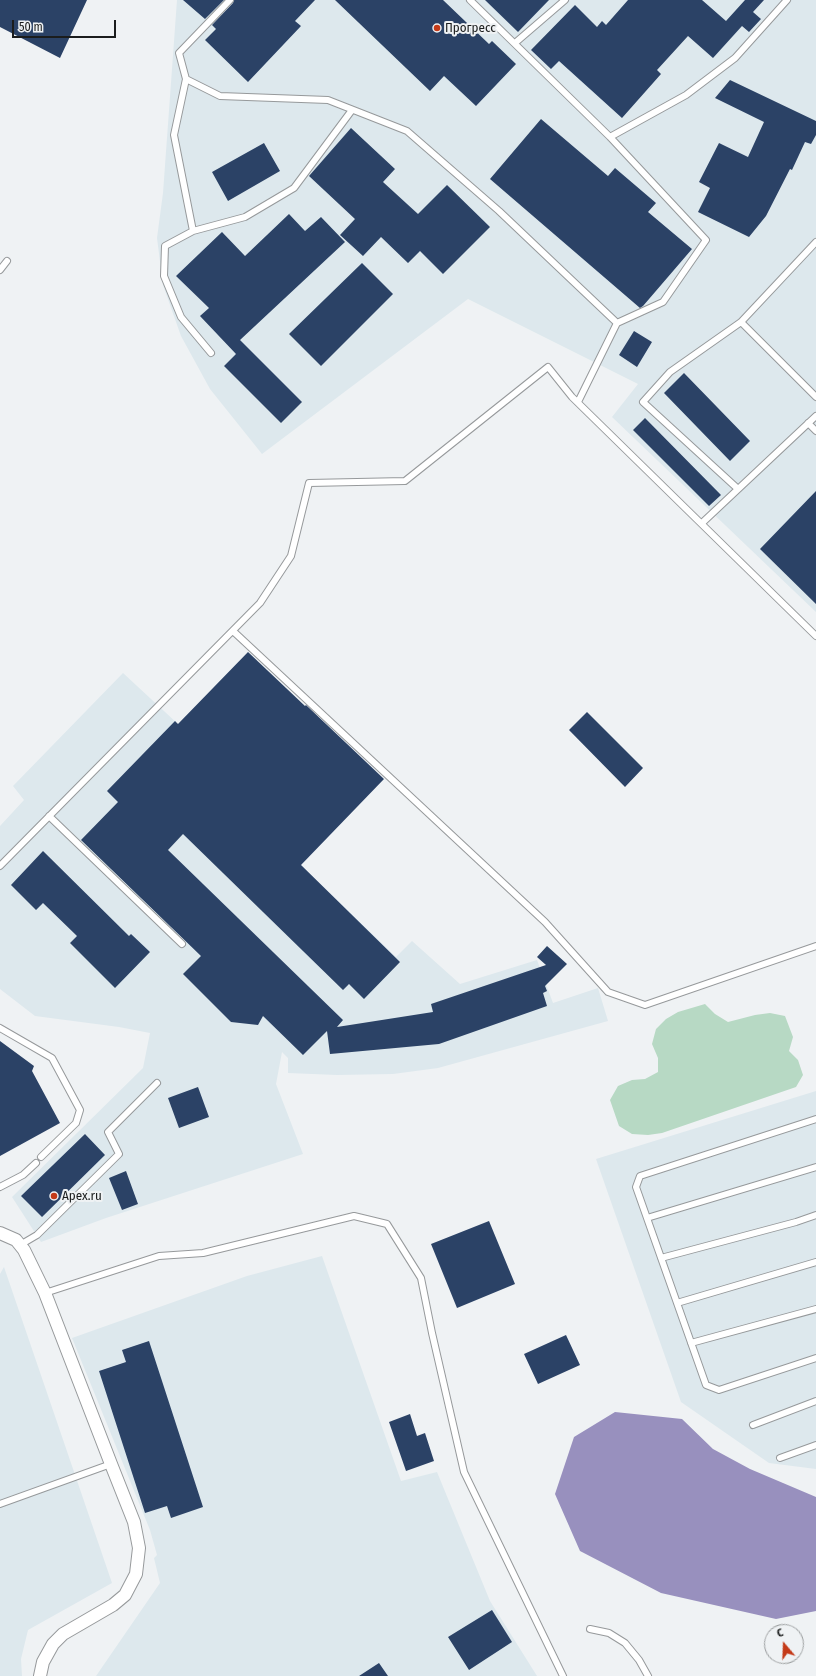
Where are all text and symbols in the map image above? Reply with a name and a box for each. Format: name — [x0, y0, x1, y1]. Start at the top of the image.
scale bar — [14, 12, 118, 38]
text: 50 m — [19, 20, 43, 34]
place label: Прогресс — [445, 20, 496, 36]
marker: Прогресс — [432, 23, 442, 33]
place label: Apex.ru — [62, 1188, 102, 1204]
marker: Apex.ru — [49, 1191, 59, 1201]
north arrow — [764, 1624, 804, 1664]
text: С — [775, 1626, 785, 1640]

